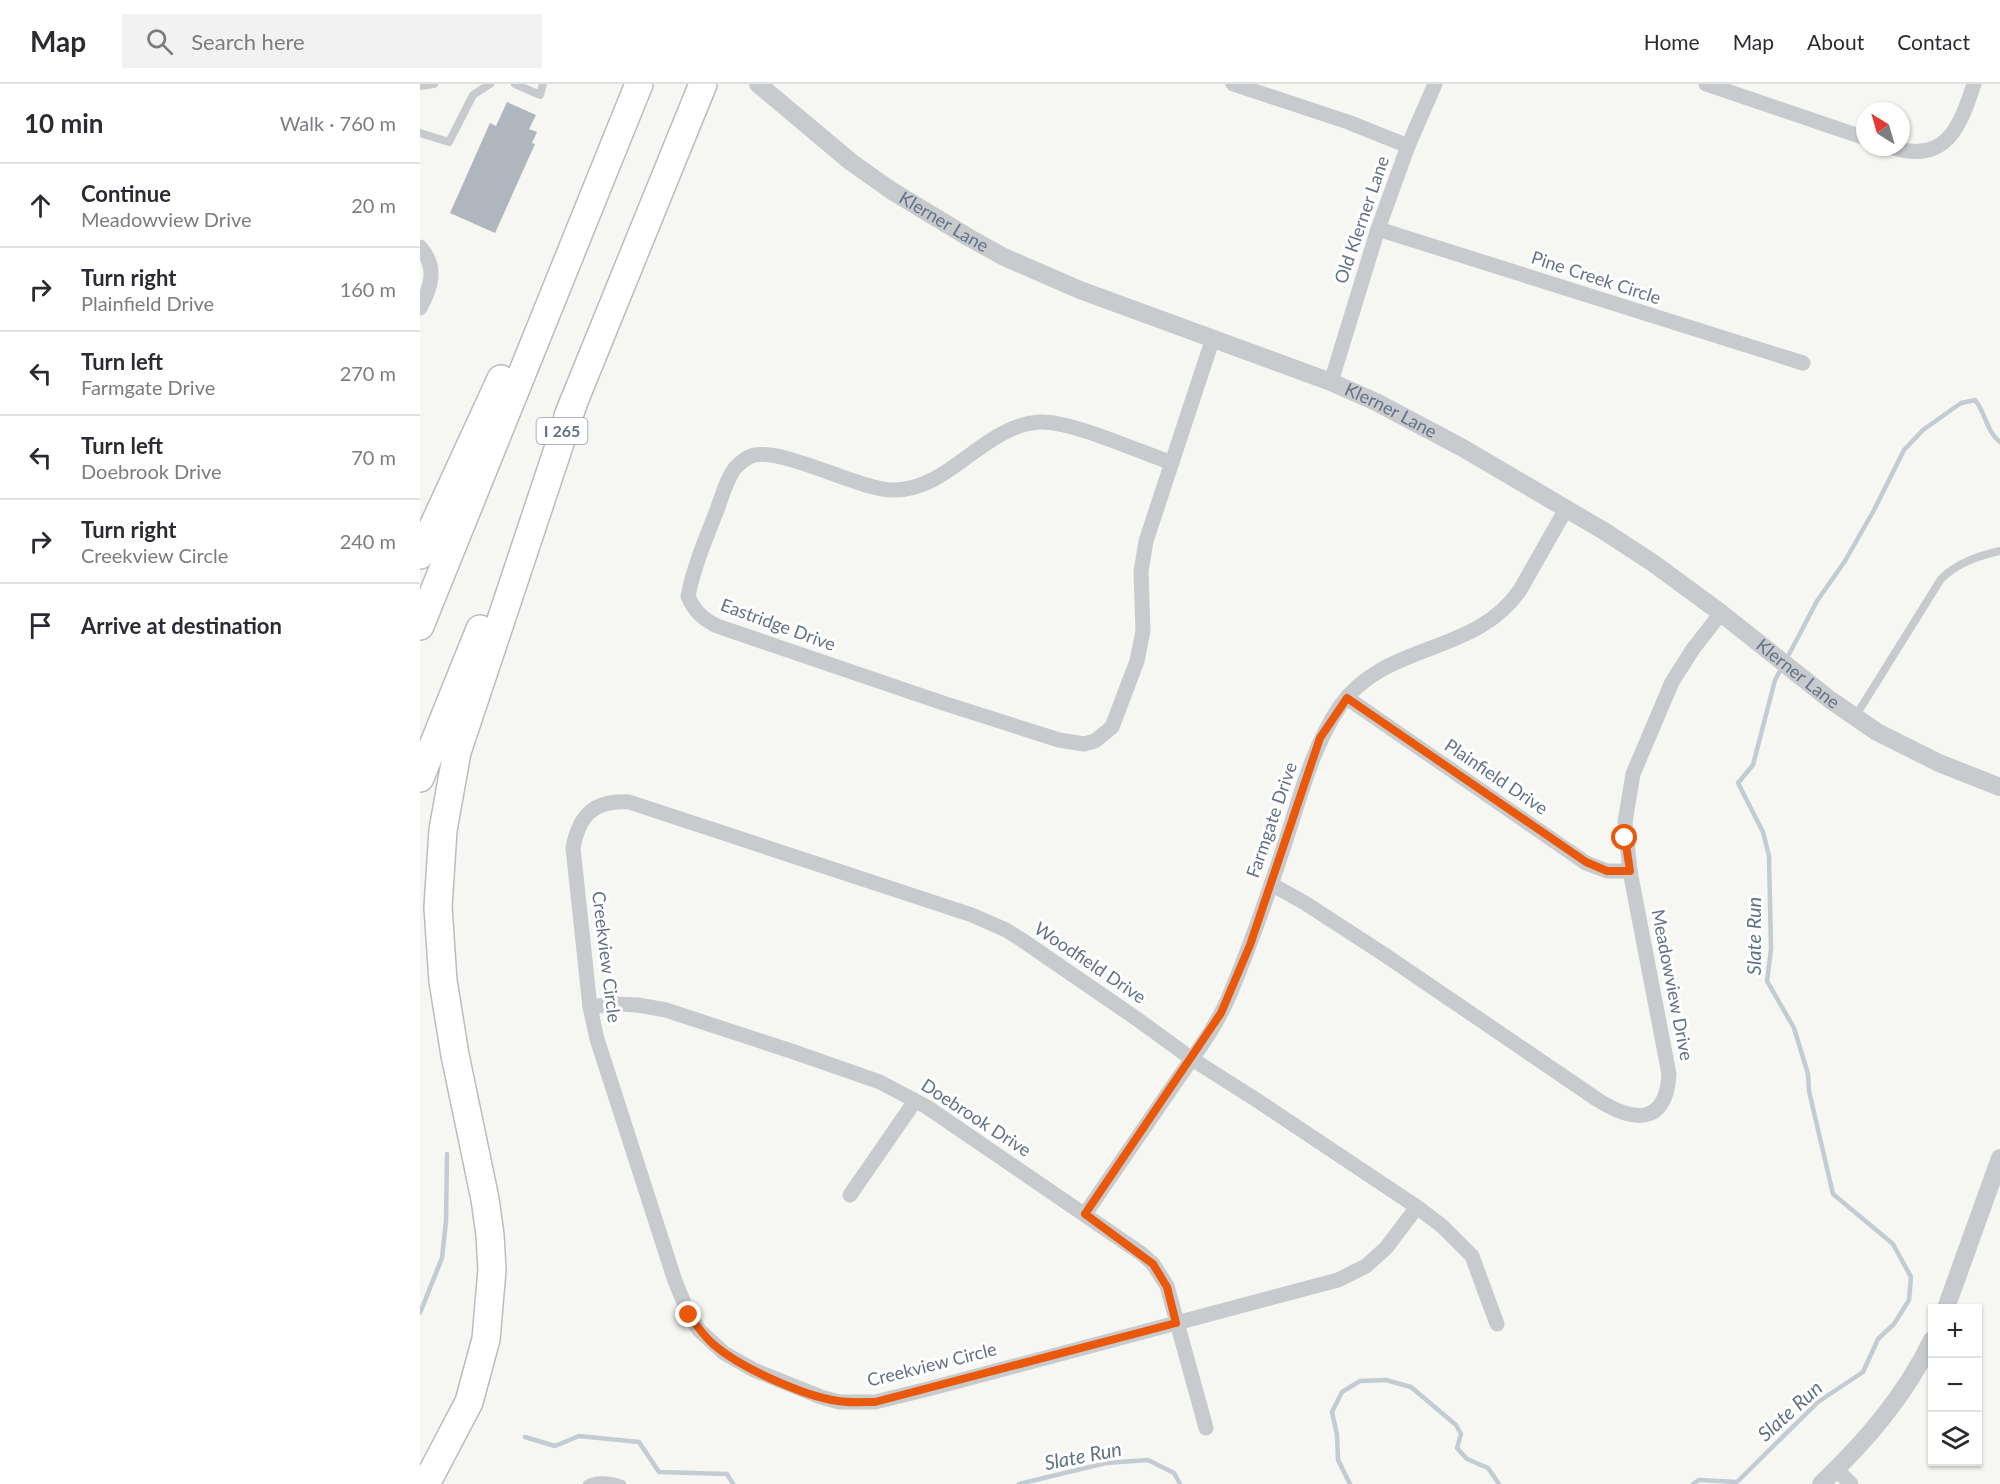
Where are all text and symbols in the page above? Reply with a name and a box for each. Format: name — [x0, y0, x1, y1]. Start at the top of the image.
search box — [122, 14, 542, 68]
text: Map — [30, 24, 86, 58]
icon: search — [143, 25, 176, 58]
text: Search here — [191, 28, 305, 55]
text: Home — [1644, 29, 1700, 54]
text: Map — [1733, 29, 1774, 54]
text: About — [1807, 29, 1864, 54]
text: Contact — [1897, 29, 1970, 54]
north arrow — [1856, 102, 1910, 156]
text: 10 min — [24, 107, 104, 139]
text: Walk · 760 m — [280, 111, 396, 135]
street label: Old Klerner Lane — [1329, 153, 1393, 286]
text: Continue — [81, 180, 171, 207]
street label: Klerner Lane — [896, 186, 993, 256]
icon: ahead — [24, 189, 57, 222]
text: 20 m — [351, 193, 396, 217]
text: Meadowview Drive — [81, 207, 252, 231]
street label: Pine Creek Circle — [1529, 246, 1664, 308]
text: Turn right — [81, 264, 176, 291]
icon: right — [24, 273, 57, 306]
text: 160 m — [340, 277, 396, 301]
text: Plainfield Drive — [81, 291, 214, 315]
text: Turn left — [81, 348, 163, 375]
icon: left — [24, 357, 57, 390]
text: 270 m — [340, 361, 396, 385]
text: Farmgate Drive — [81, 375, 215, 399]
street label: Klerner Lane — [1342, 378, 1441, 442]
road number: I 265 — [536, 418, 588, 444]
text: Turn left — [81, 432, 163, 459]
icon: left — [24, 441, 57, 474]
text: 70 m — [351, 445, 396, 469]
text: Doebrook Drive — [81, 459, 222, 483]
text: Turn right — [81, 516, 176, 543]
icon: right — [24, 525, 57, 558]
text: 240 m — [340, 529, 396, 553]
text: Creekview Circle — [81, 543, 228, 567]
street label: Eastridge Drive — [718, 593, 839, 655]
icon: arrive — [24, 609, 57, 642]
text: Arrive at destination — [81, 612, 282, 639]
street label: Klerner Lane — [1752, 633, 1844, 713]
street label: Plainfield Drive — [1441, 734, 1552, 819]
street label: Farmgate Drive — [1241, 759, 1301, 880]
route start — [1611, 824, 1637, 850]
street label: Creekview Circle — [588, 890, 626, 1024]
water label: Slate Run — [1741, 897, 1765, 975]
street label: Meadowview Drive — [1648, 907, 1698, 1062]
street label: Woodfield Drive — [1031, 917, 1151, 1008]
street label: Doebrook Drive — [917, 1073, 1036, 1161]
route end — [675, 1301, 701, 1327]
map controls — [1928, 1304, 1982, 1466]
button: + — [1928, 1304, 1982, 1358]
street label: Creekview Circle — [865, 1337, 999, 1391]
button: − — [1928, 1358, 1982, 1412]
water label: Slate Run — [1752, 1375, 1826, 1445]
button: layers — [1928, 1412, 1982, 1466]
water label: Slate Run — [1042, 1436, 1124, 1474]

